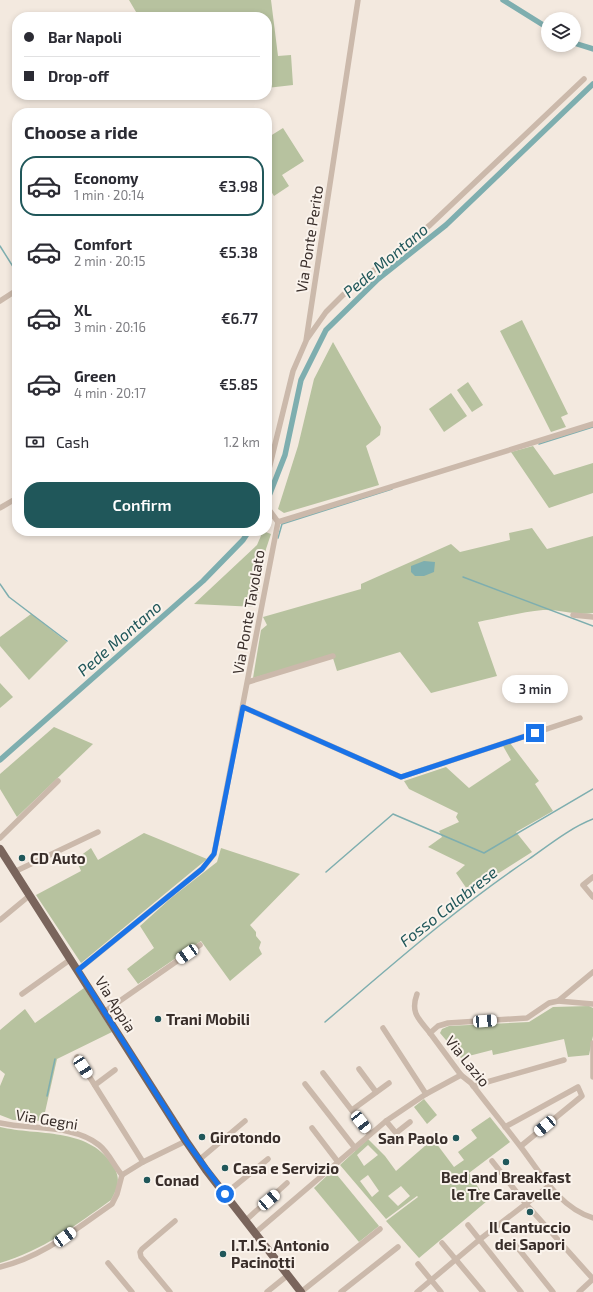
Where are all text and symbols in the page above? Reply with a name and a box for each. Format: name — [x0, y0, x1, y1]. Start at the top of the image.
map controls — [541, 12, 581, 52]
button: layers — [541, 12, 581, 52]
text: Bar Napoli — [48, 28, 122, 46]
text: Drop-off — [48, 67, 109, 85]
text: Choose a ride — [24, 121, 138, 143]
icon: car — [26, 168, 62, 204]
text: Economy — [74, 169, 139, 187]
text: €3.98 — [218, 177, 258, 195]
street label: Via Ponte Perito — [292, 184, 326, 294]
text: 1 min · 20:14 — [74, 187, 145, 203]
water label: Pede Montano — [339, 219, 431, 301]
icon: car — [26, 234, 62, 270]
text: Comfort — [74, 235, 132, 253]
text: €5.38 — [219, 243, 258, 261]
text: 2 min · 20:15 — [74, 253, 146, 269]
icon: car — [26, 300, 62, 336]
text: XL — [74, 301, 92, 319]
text: €6.77 — [221, 309, 258, 327]
text: 3 min · 20:16 — [74, 319, 146, 335]
icon: car — [26, 366, 62, 402]
text: Green — [74, 367, 116, 385]
text: €5.85 — [219, 375, 258, 393]
text: 4 min · 20:17 — [74, 385, 146, 401]
icon: cash — [24, 431, 46, 453]
text: Cash — [56, 433, 89, 451]
text: 1.2 km — [224, 434, 260, 450]
button: Confirm — [24, 482, 260, 528]
street label: Via Ponte Tavolato — [228, 548, 268, 676]
water label: Pede Montano — [73, 596, 165, 680]
callout: 3 min — [502, 675, 568, 703]
text: 3 min — [519, 681, 551, 697]
route end — [526, 724, 544, 742]
place label: CD Auto — [30, 849, 86, 867]
marker: CD Auto — [17, 853, 27, 863]
water label: Fosso Calabrese — [395, 862, 501, 950]
car — [174, 942, 200, 966]
street label: Via Appia — [92, 973, 140, 1035]
place label: Trani Mobili — [166, 1010, 250, 1028]
marker: Trani Mobili — [153, 1014, 163, 1024]
car — [473, 1014, 497, 1028]
street label: Via Lazio — [442, 1032, 494, 1090]
car — [71, 1054, 95, 1080]
street label: Via Gegni — [15, 1105, 79, 1133]
car — [349, 1109, 373, 1135]
car — [532, 1114, 558, 1138]
place label: Girotondo — [210, 1128, 281, 1146]
place label: San Paolo — [378, 1129, 448, 1147]
marker: Girotondo — [197, 1132, 207, 1142]
marker: San Paolo — [451, 1133, 461, 1143]
marker: Bed and Breakfast le Tre Caravelle — [501, 1157, 511, 1167]
place label: Casa e Servizio — [233, 1159, 339, 1177]
marker: Casa e Servizio — [220, 1163, 230, 1173]
place label: Bed and Breakfast le Tre Caravelle — [441, 1168, 571, 1203]
place label: Conad — [155, 1171, 199, 1189]
marker: Conad — [142, 1175, 152, 1185]
route start — [216, 1185, 234, 1203]
car — [256, 1188, 282, 1212]
marker: Il Cantuccio dei Sapori — [525, 1207, 535, 1217]
place label: Il Cantuccio dei Sapori — [489, 1218, 571, 1253]
car — [52, 1225, 78, 1249]
place label: I.T.I.S. Antonio Pacinotti — [231, 1236, 329, 1271]
marker: I.T.I.S. Antonio Pacinotti — [218, 1249, 228, 1259]

